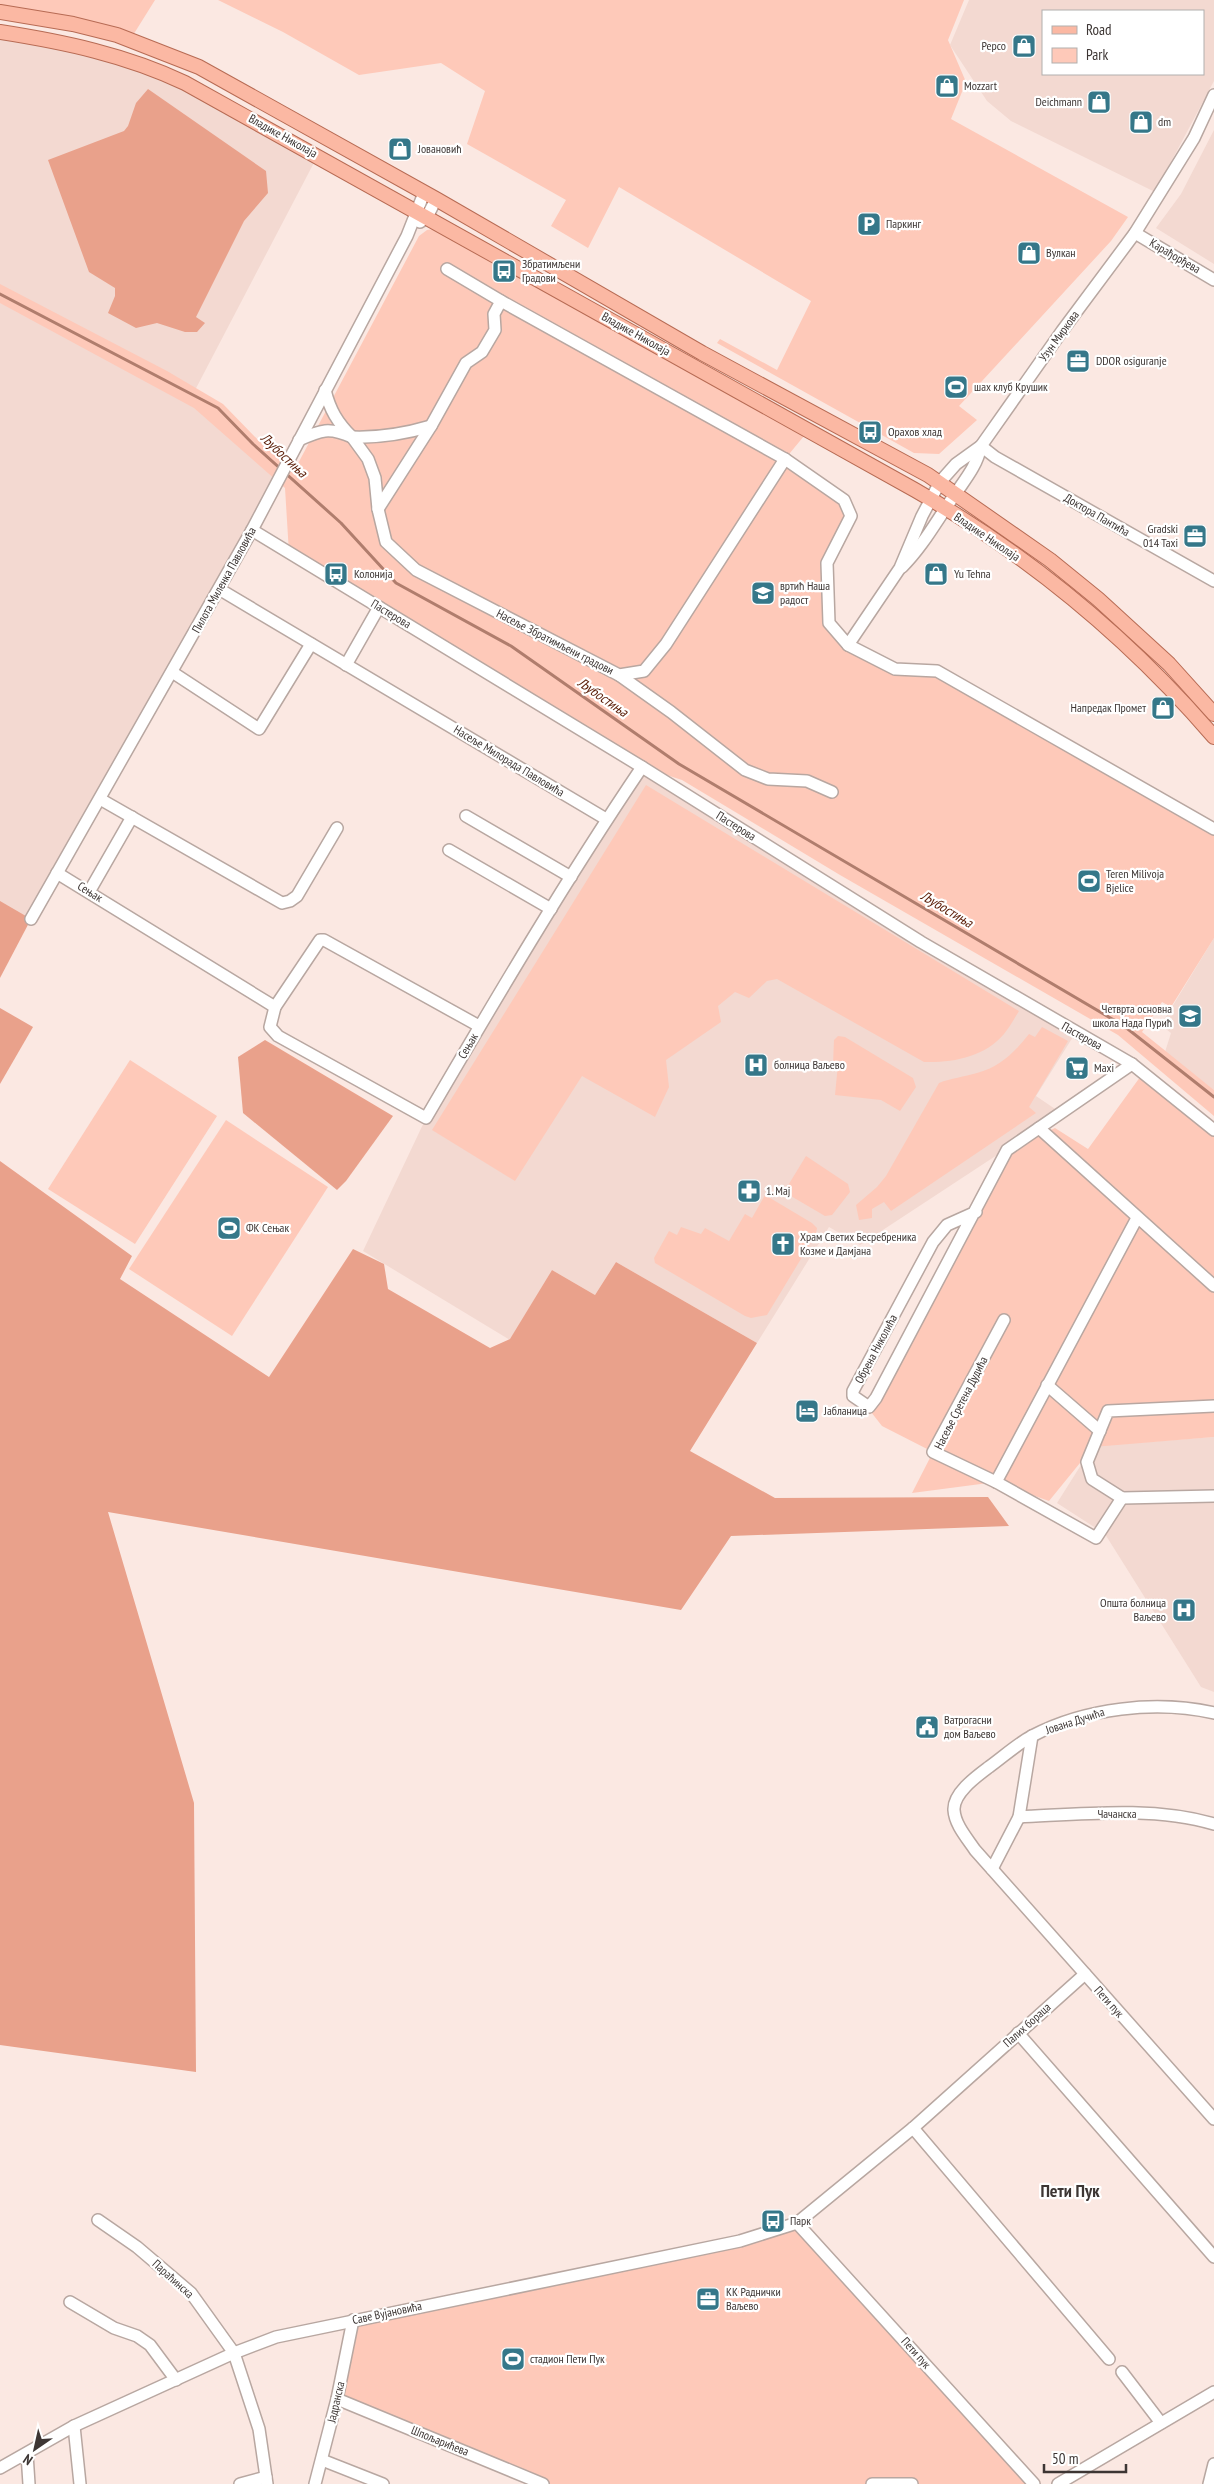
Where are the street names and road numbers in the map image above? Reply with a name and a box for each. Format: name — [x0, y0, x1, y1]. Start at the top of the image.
street label: Владике Николаја — [246, 110, 320, 161]
street label: Карађорђева — [1147, 235, 1204, 276]
street label: Узун Миркова — [1035, 307, 1082, 364]
street label: Владике Николаја — [599, 308, 673, 359]
street label: Доктора Пантића — [1062, 490, 1133, 539]
street label: Владике Николаја — [951, 509, 1023, 564]
street label: Пилота Миленка Павловића — [188, 524, 259, 635]
street label: Пастерова — [369, 596, 414, 631]
street label: Насеље Збратимљени градови — [494, 605, 616, 678]
street label: Насеље Милорада Павловића — [451, 722, 567, 800]
street label: Пастерова — [714, 808, 759, 844]
street label: Сењак — [75, 878, 106, 905]
street label: Пастерова — [1059, 1018, 1105, 1053]
street label: Сењак — [454, 1030, 481, 1061]
street label: Обрена Николића — [851, 1311, 900, 1386]
street label: Насеље Сретена Дудића — [931, 1354, 991, 1452]
street label: Јована Дучића — [1043, 1704, 1106, 1737]
street label: Чачанска — [1097, 1806, 1137, 1821]
street label: Пети пук — [1091, 1983, 1128, 2021]
street label: Палих бораца — [1000, 1999, 1054, 2050]
street label: Параћинска — [149, 2256, 197, 2301]
street label: Саве Вујановића — [351, 2298, 423, 2327]
street label: Пети пук — [898, 2334, 935, 2372]
street label: Јадранска — [323, 2380, 348, 2425]
street label: Шпољарићева — [409, 2422, 471, 2459]

